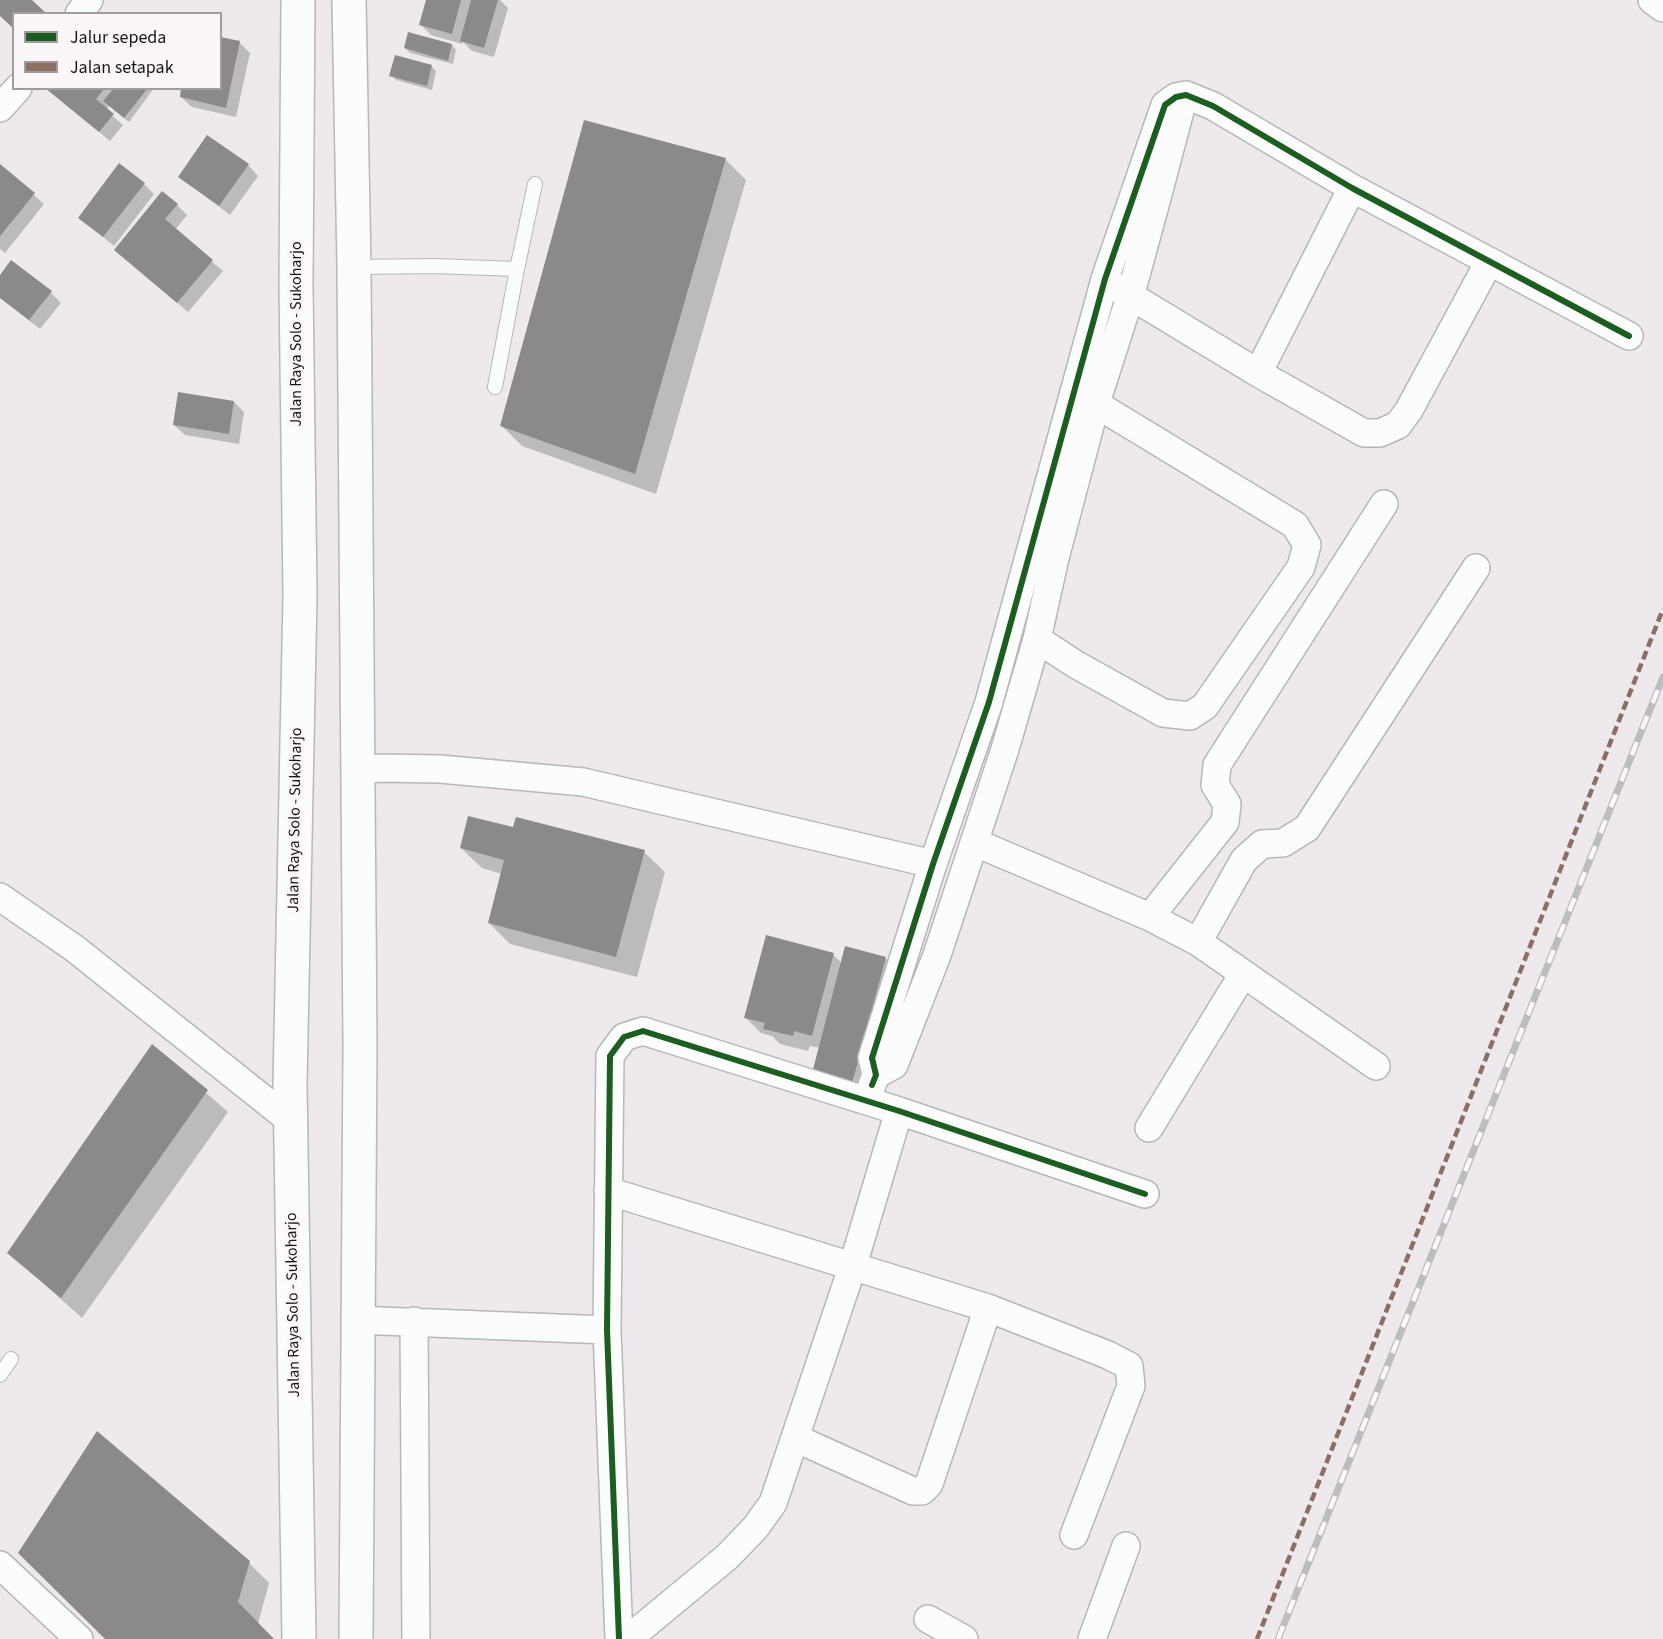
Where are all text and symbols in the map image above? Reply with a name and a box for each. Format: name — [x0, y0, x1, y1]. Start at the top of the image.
legend — [12, 12, 222, 90]
text: Jalur sepeda — [70, 25, 166, 50]
text: Jalan setapak — [70, 55, 174, 80]
street label: Jalan Raya Solo - Sukoharjo — [287, 241, 307, 427]
street label: Jalan Raya Solo - Sukoharjo — [285, 727, 307, 913]
street label: Jalan Raya Solo - Sukoharjo — [283, 1212, 305, 1398]

